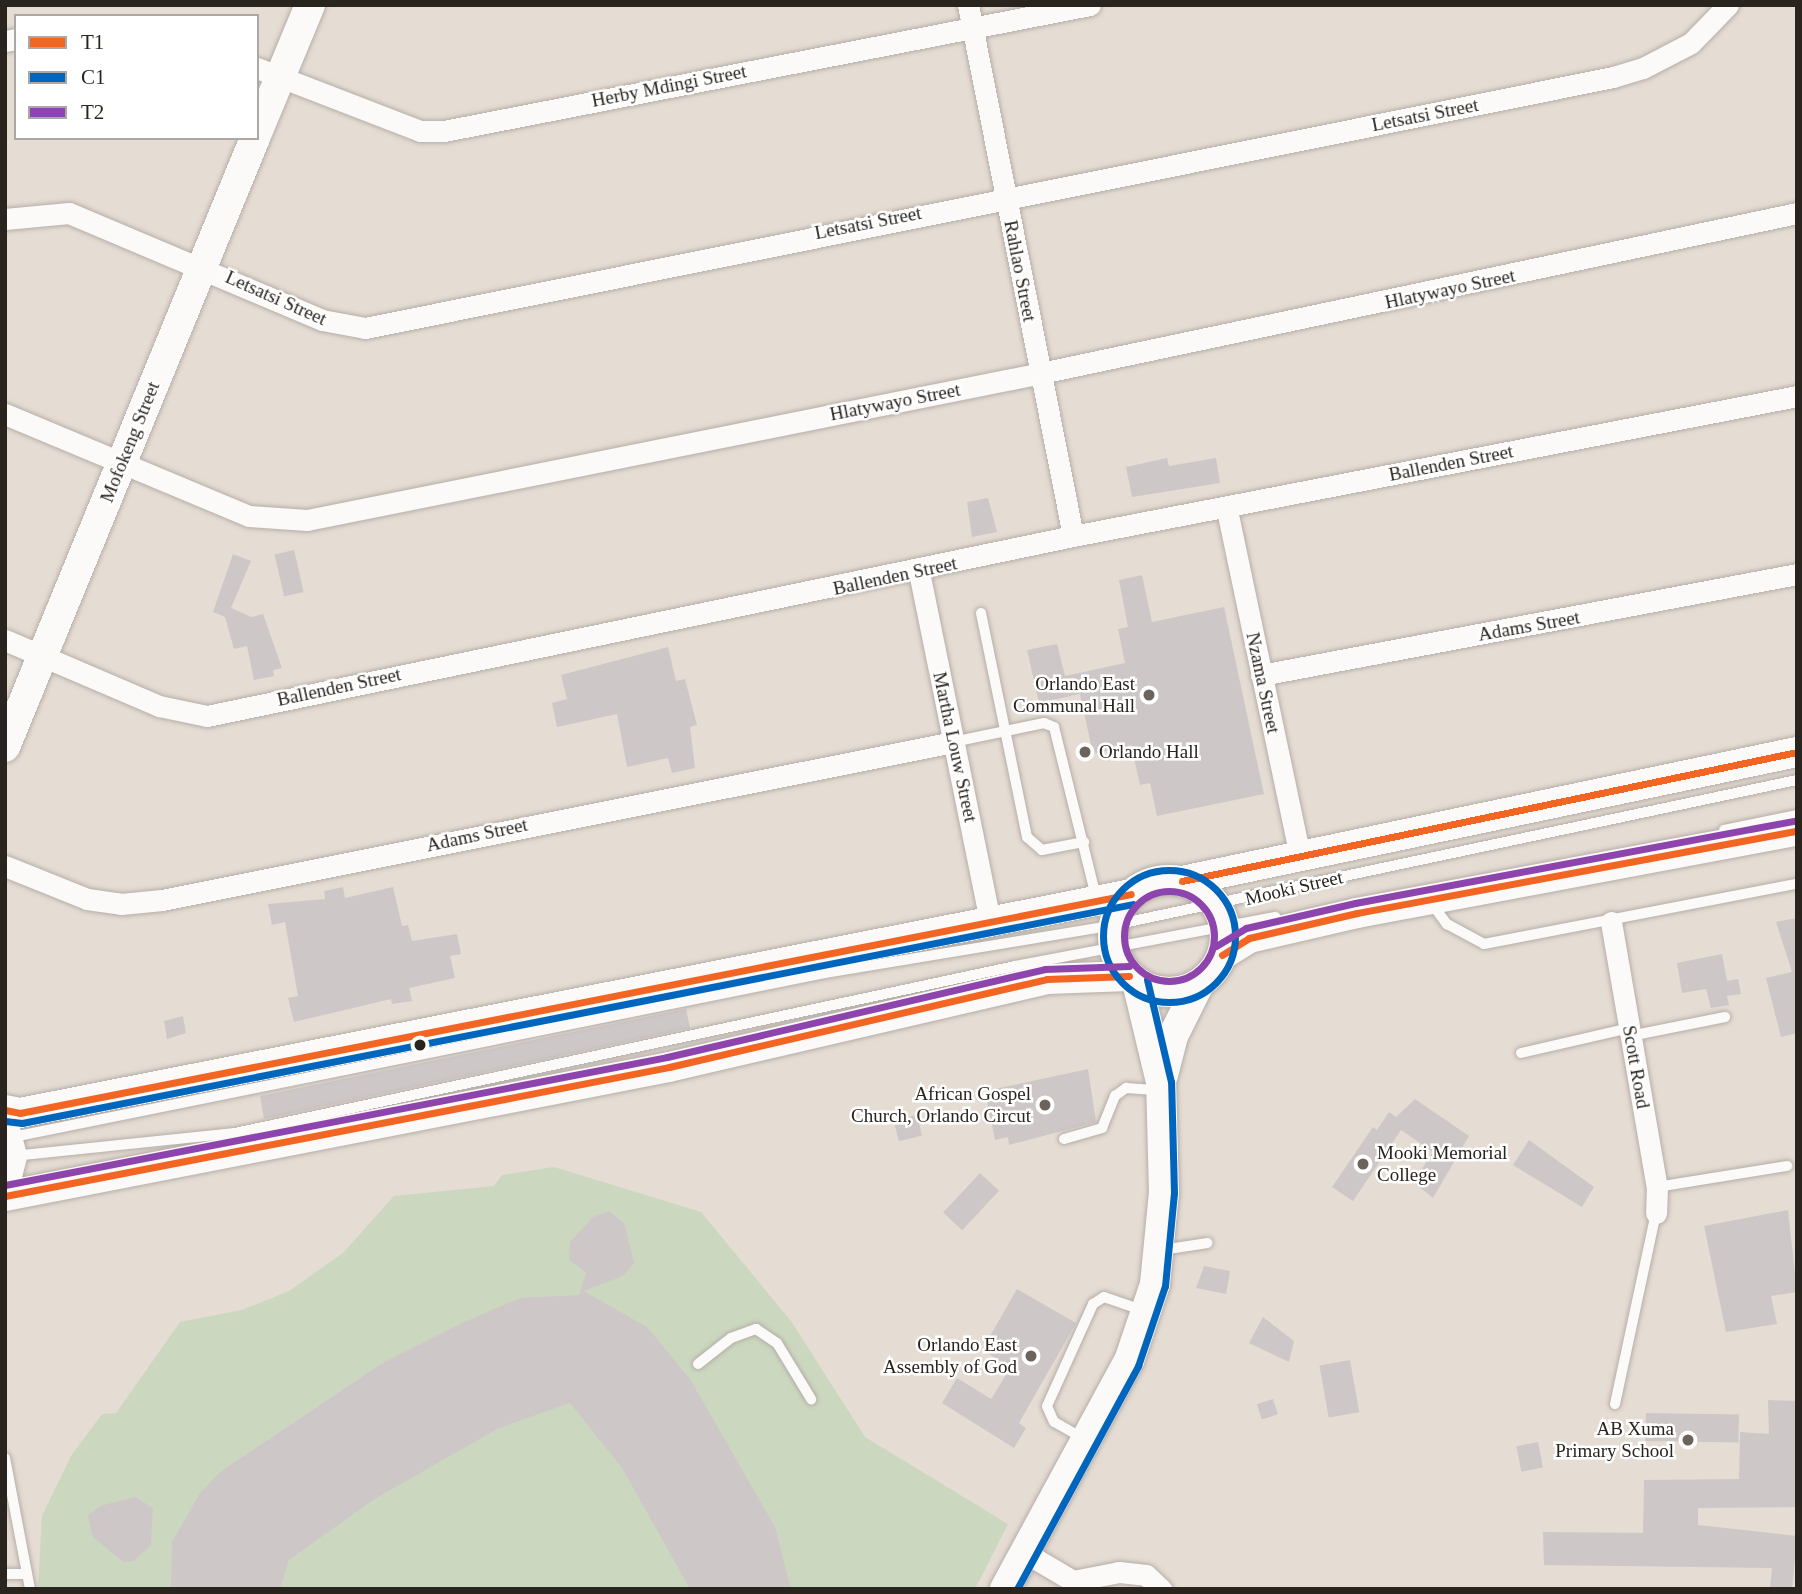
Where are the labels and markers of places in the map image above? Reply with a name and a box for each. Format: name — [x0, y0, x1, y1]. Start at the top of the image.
place label: Orlando East Communal Hall — [1013, 673, 1135, 717]
marker: Orlando East Communal Hall — [1141, 687, 1157, 703]
place label: Orlando Hall — [1099, 741, 1199, 763]
marker: Orlando Hall — [1077, 744, 1093, 760]
unlabelled marker — [413, 1038, 427, 1052]
place label: African Gospel Church, Orlando Circut — [851, 1083, 1031, 1127]
marker: African Gospel Church, Orlando Circut — [1037, 1097, 1053, 1113]
place label: Mooki Memorial College — [1377, 1142, 1507, 1186]
marker: Mooki Memorial College — [1355, 1156, 1371, 1172]
place label: Orlando East Assembly of God — [883, 1334, 1017, 1378]
marker: Orlando East Assembly of God — [1023, 1348, 1039, 1364]
place label: AB Xuma Primary School — [1555, 1418, 1674, 1462]
marker: AB Xuma Primary School — [1680, 1432, 1696, 1448]

